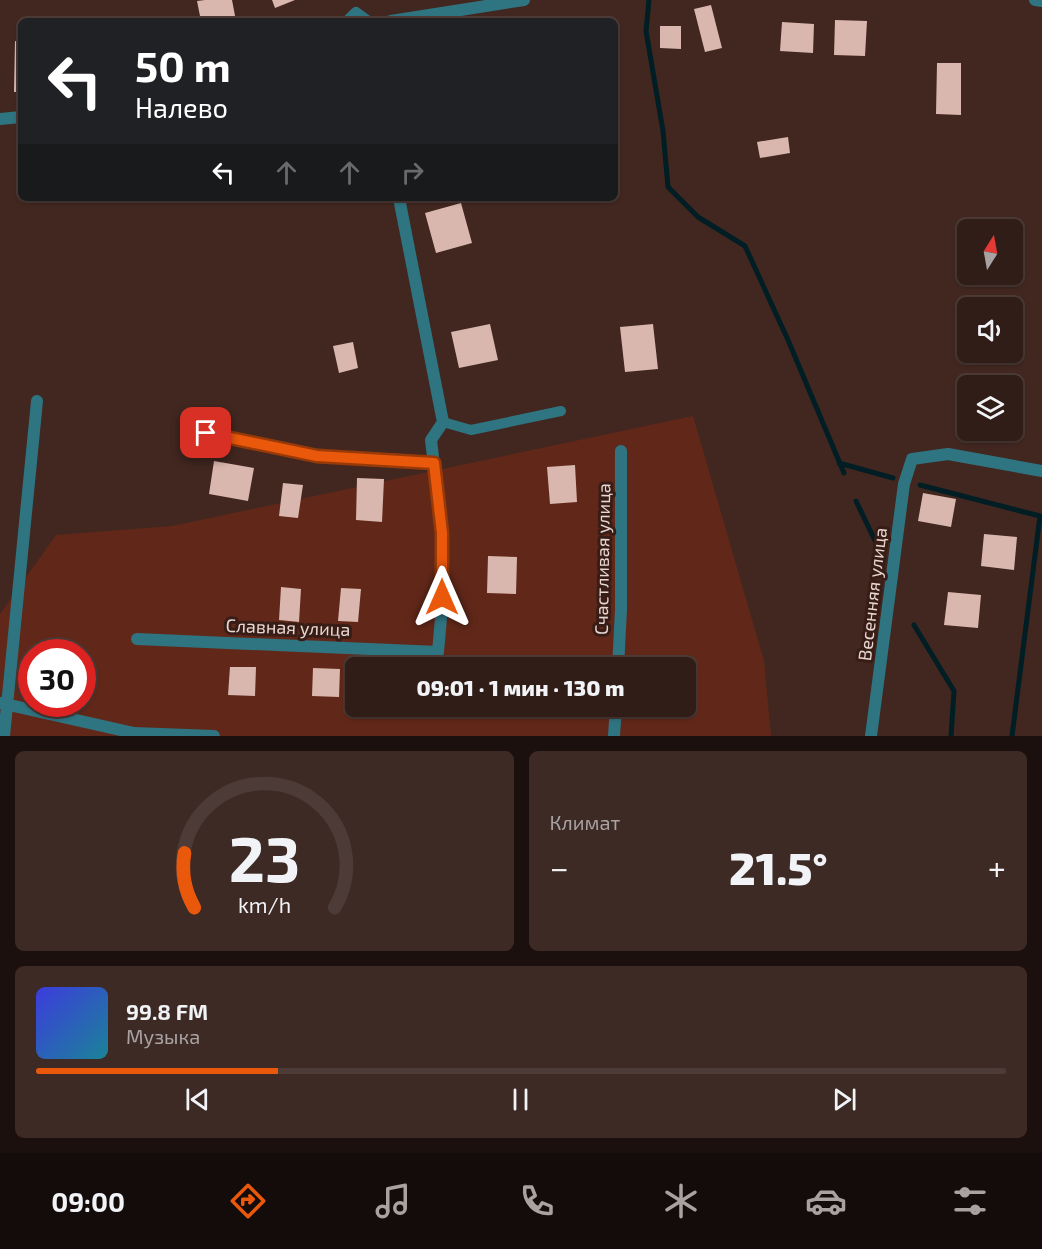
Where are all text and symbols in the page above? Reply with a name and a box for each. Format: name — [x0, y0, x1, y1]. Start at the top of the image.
text: 50 m — [135, 40, 231, 90]
icon: left — [36, 42, 114, 120]
text: Налево — [135, 91, 228, 123]
icon: left — [207, 156, 240, 189]
icon: ahead — [270, 156, 303, 189]
icon: ahead — [333, 156, 366, 189]
icon: right — [396, 156, 429, 189]
north arrow — [957, 219, 1023, 285]
map controls — [957, 219, 1023, 441]
button: sound — [957, 297, 1023, 363]
button: layers — [957, 375, 1023, 441]
pin — [180, 407, 231, 458]
icon: arrive — [189, 416, 222, 449]
street label: Счастливая улица — [590, 483, 614, 635]
street label: Весенняя улица — [853, 526, 891, 662]
position arrow — [410, 565, 474, 629]
street label: Славная улица — [225, 614, 351, 640]
speed limit sign: 30 — [18, 639, 96, 717]
text: 09:01 · 1 мин · 130 m — [417, 674, 625, 700]
text: Климат — [550, 810, 620, 834]
text: 23 — [228, 820, 300, 895]
text: 21.5° — [729, 840, 828, 894]
text: − — [550, 847, 569, 887]
text: + — [988, 847, 1006, 887]
text: km/h — [238, 892, 291, 917]
text: 99.8 FM — [126, 998, 208, 1024]
text: Музыка — [126, 1024, 200, 1048]
icon: previous — [181, 1083, 214, 1116]
icon: pause — [504, 1083, 537, 1116]
icon: next — [828, 1083, 861, 1116]
icon: directions — [227, 1180, 269, 1222]
icon: music — [372, 1180, 414, 1222]
icon: phone — [516, 1180, 558, 1222]
icon: climate — [660, 1180, 702, 1222]
icon: car — [805, 1180, 847, 1222]
icon: filters — [949, 1180, 991, 1222]
text: 09:00 — [51, 1185, 125, 1217]

